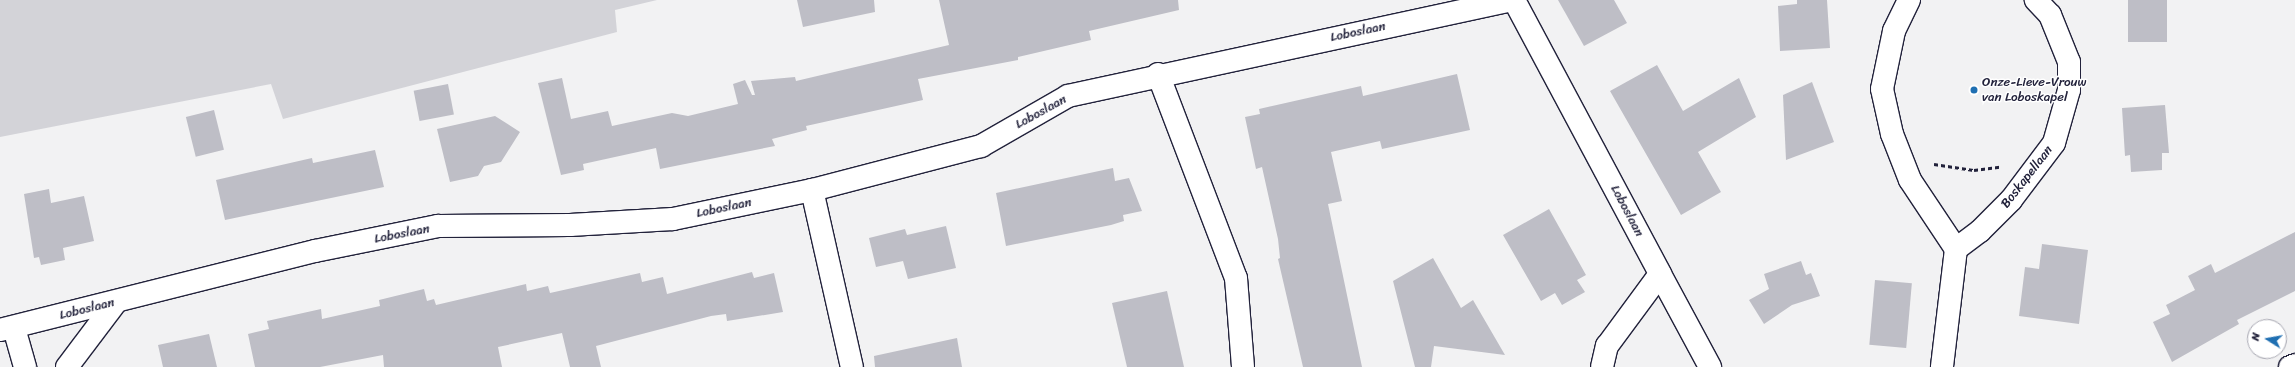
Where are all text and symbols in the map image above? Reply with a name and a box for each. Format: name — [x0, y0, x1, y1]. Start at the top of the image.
street label: Loboslaan — [1329, 19, 1387, 45]
place label: Onze-Lieve-Vrouw van Loboskapel — [1982, 75, 2087, 106]
marker: Onze-Lieve-Vrouw van Loboskapel — [1969, 85, 1979, 95]
street label: Loboslaan — [1013, 92, 1069, 132]
street label: Boskapellaan — [1998, 143, 2056, 211]
street label: Loboslaan — [1607, 183, 1647, 239]
street label: Loboslaan — [695, 195, 753, 221]
street label: Loboslaan — [373, 221, 431, 247]
street label: Loboslaan — [58, 295, 116, 323]
north arrow — [2247, 319, 2287, 359]
text: N — [2246, 331, 2266, 342]

